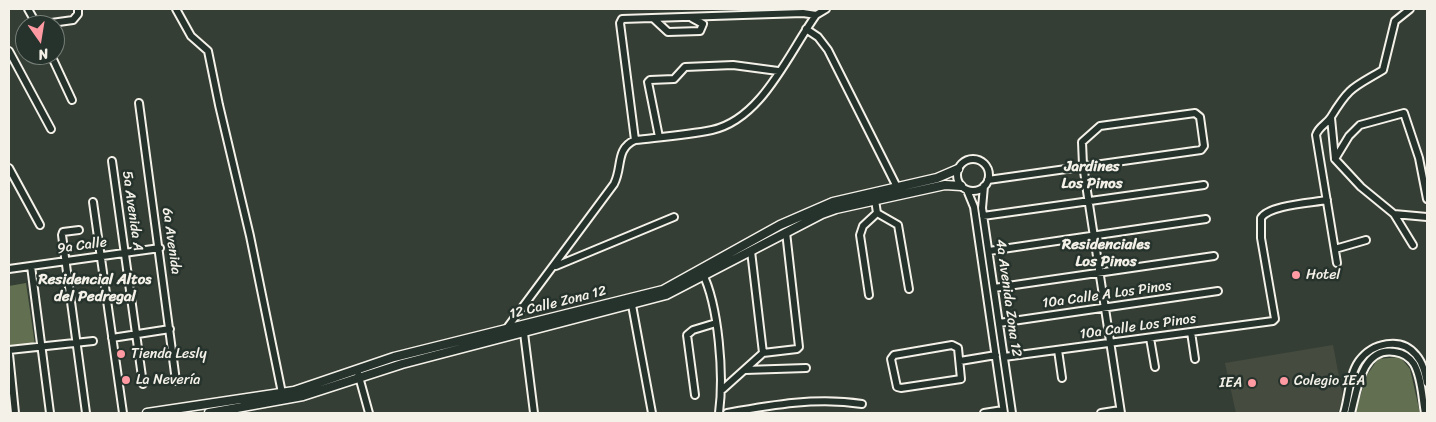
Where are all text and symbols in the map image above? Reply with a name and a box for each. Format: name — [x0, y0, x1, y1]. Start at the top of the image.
north arrow — [15, 15, 65, 65]
text: N — [36, 41, 51, 67]
district label: Jardines Los Pinos — [1061, 158, 1123, 193]
street label: 5a Avenida A — [118, 170, 146, 252]
street label: 6a Avenida — [158, 206, 184, 276]
street label: 9a Calle — [56, 234, 108, 258]
district label: Residenciales Los Pinos — [1062, 236, 1150, 271]
street label: 4a Avenida Zona 12 — [991, 238, 1025, 358]
place label: Hotel — [1306, 267, 1340, 283]
marker: Hotel — [1290, 269, 1302, 281]
district label: Residencial Altos del Pedregal — [39, 271, 151, 306]
street label: 10a Calle A Los Pinos — [1041, 278, 1173, 312]
street label: 12 Calle Zona 12 — [508, 283, 608, 323]
street label: 10a Calle Los Pinos — [1079, 311, 1197, 343]
place label: Tienda Lesly — [131, 346, 207, 362]
marker: Tienda Lesly — [115, 348, 127, 360]
place label: La Nevería — [136, 372, 200, 388]
place label: Colegio IEA — [1294, 373, 1365, 389]
marker: La Nevería — [120, 374, 132, 386]
place label: IEA — [1220, 375, 1242, 391]
marker: Colegio IEA — [1278, 375, 1290, 387]
marker: IEA — [1246, 377, 1258, 389]

